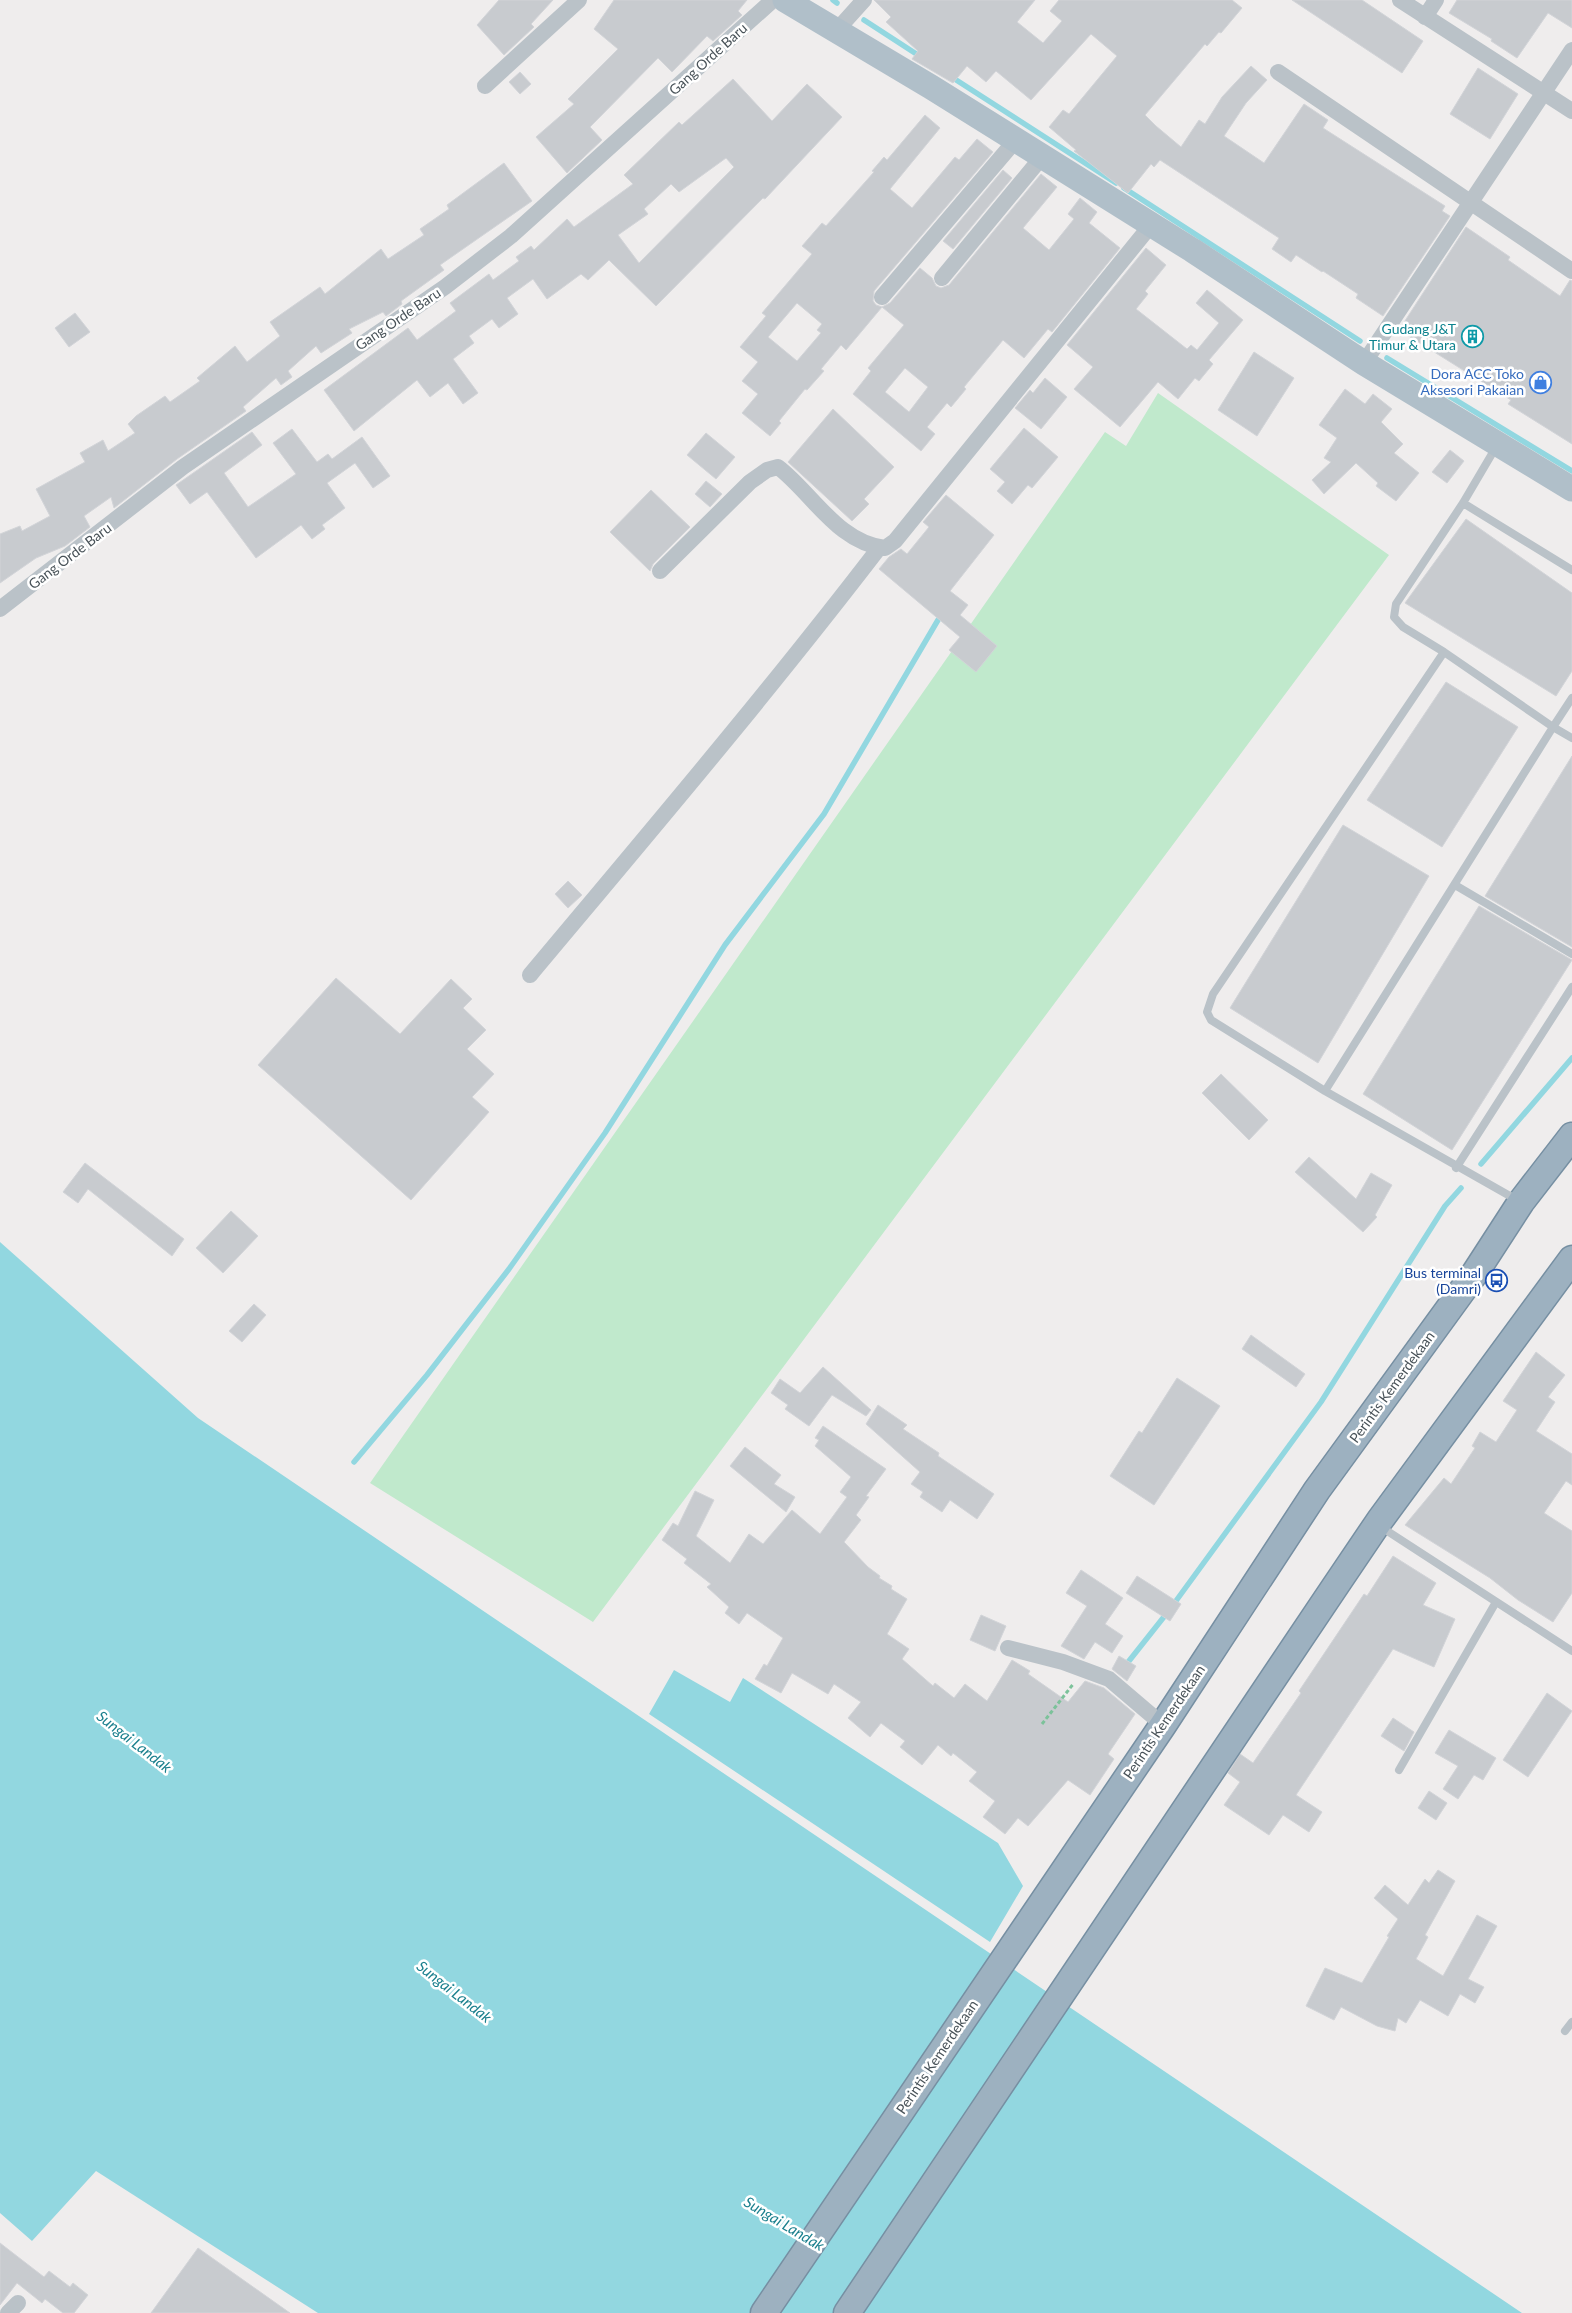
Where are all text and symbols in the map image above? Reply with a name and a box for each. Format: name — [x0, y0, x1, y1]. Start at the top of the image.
street label: Gang Orde Baru — [665, 19, 750, 98]
street label: Gang Orde Baru — [352, 284, 444, 353]
place label: Gudang J&T Timur & Utara — [1369, 320, 1457, 353]
building icon: Gudang J&T Timur & Utara — [1460, 325, 1484, 349]
place label: Dora ACC Toko Aksesori Pakaian — [1421, 365, 1524, 398]
shop icon: Dora ACC Toko Aksesori Pakaian — [1528, 370, 1552, 394]
street label: Gang Orde Baru — [25, 519, 114, 592]
place label: Bus terminal (Damri) — [1404, 1264, 1481, 1297]
bus stop icon: Bus terminal (Damri) — [1485, 1269, 1509, 1293]
street label: Perintis Kemerdekaan — [1345, 1328, 1438, 1446]
street label: Perintis Kemerdekaan — [1119, 1661, 1208, 1782]
water label: Sungai Landak — [94, 1706, 176, 1777]
water label: Sungai Landak — [414, 1956, 496, 2027]
street label: Perintis Kemerdekaan — [892, 1996, 981, 2117]
water label: Sungai Landak — [741, 2192, 829, 2255]

